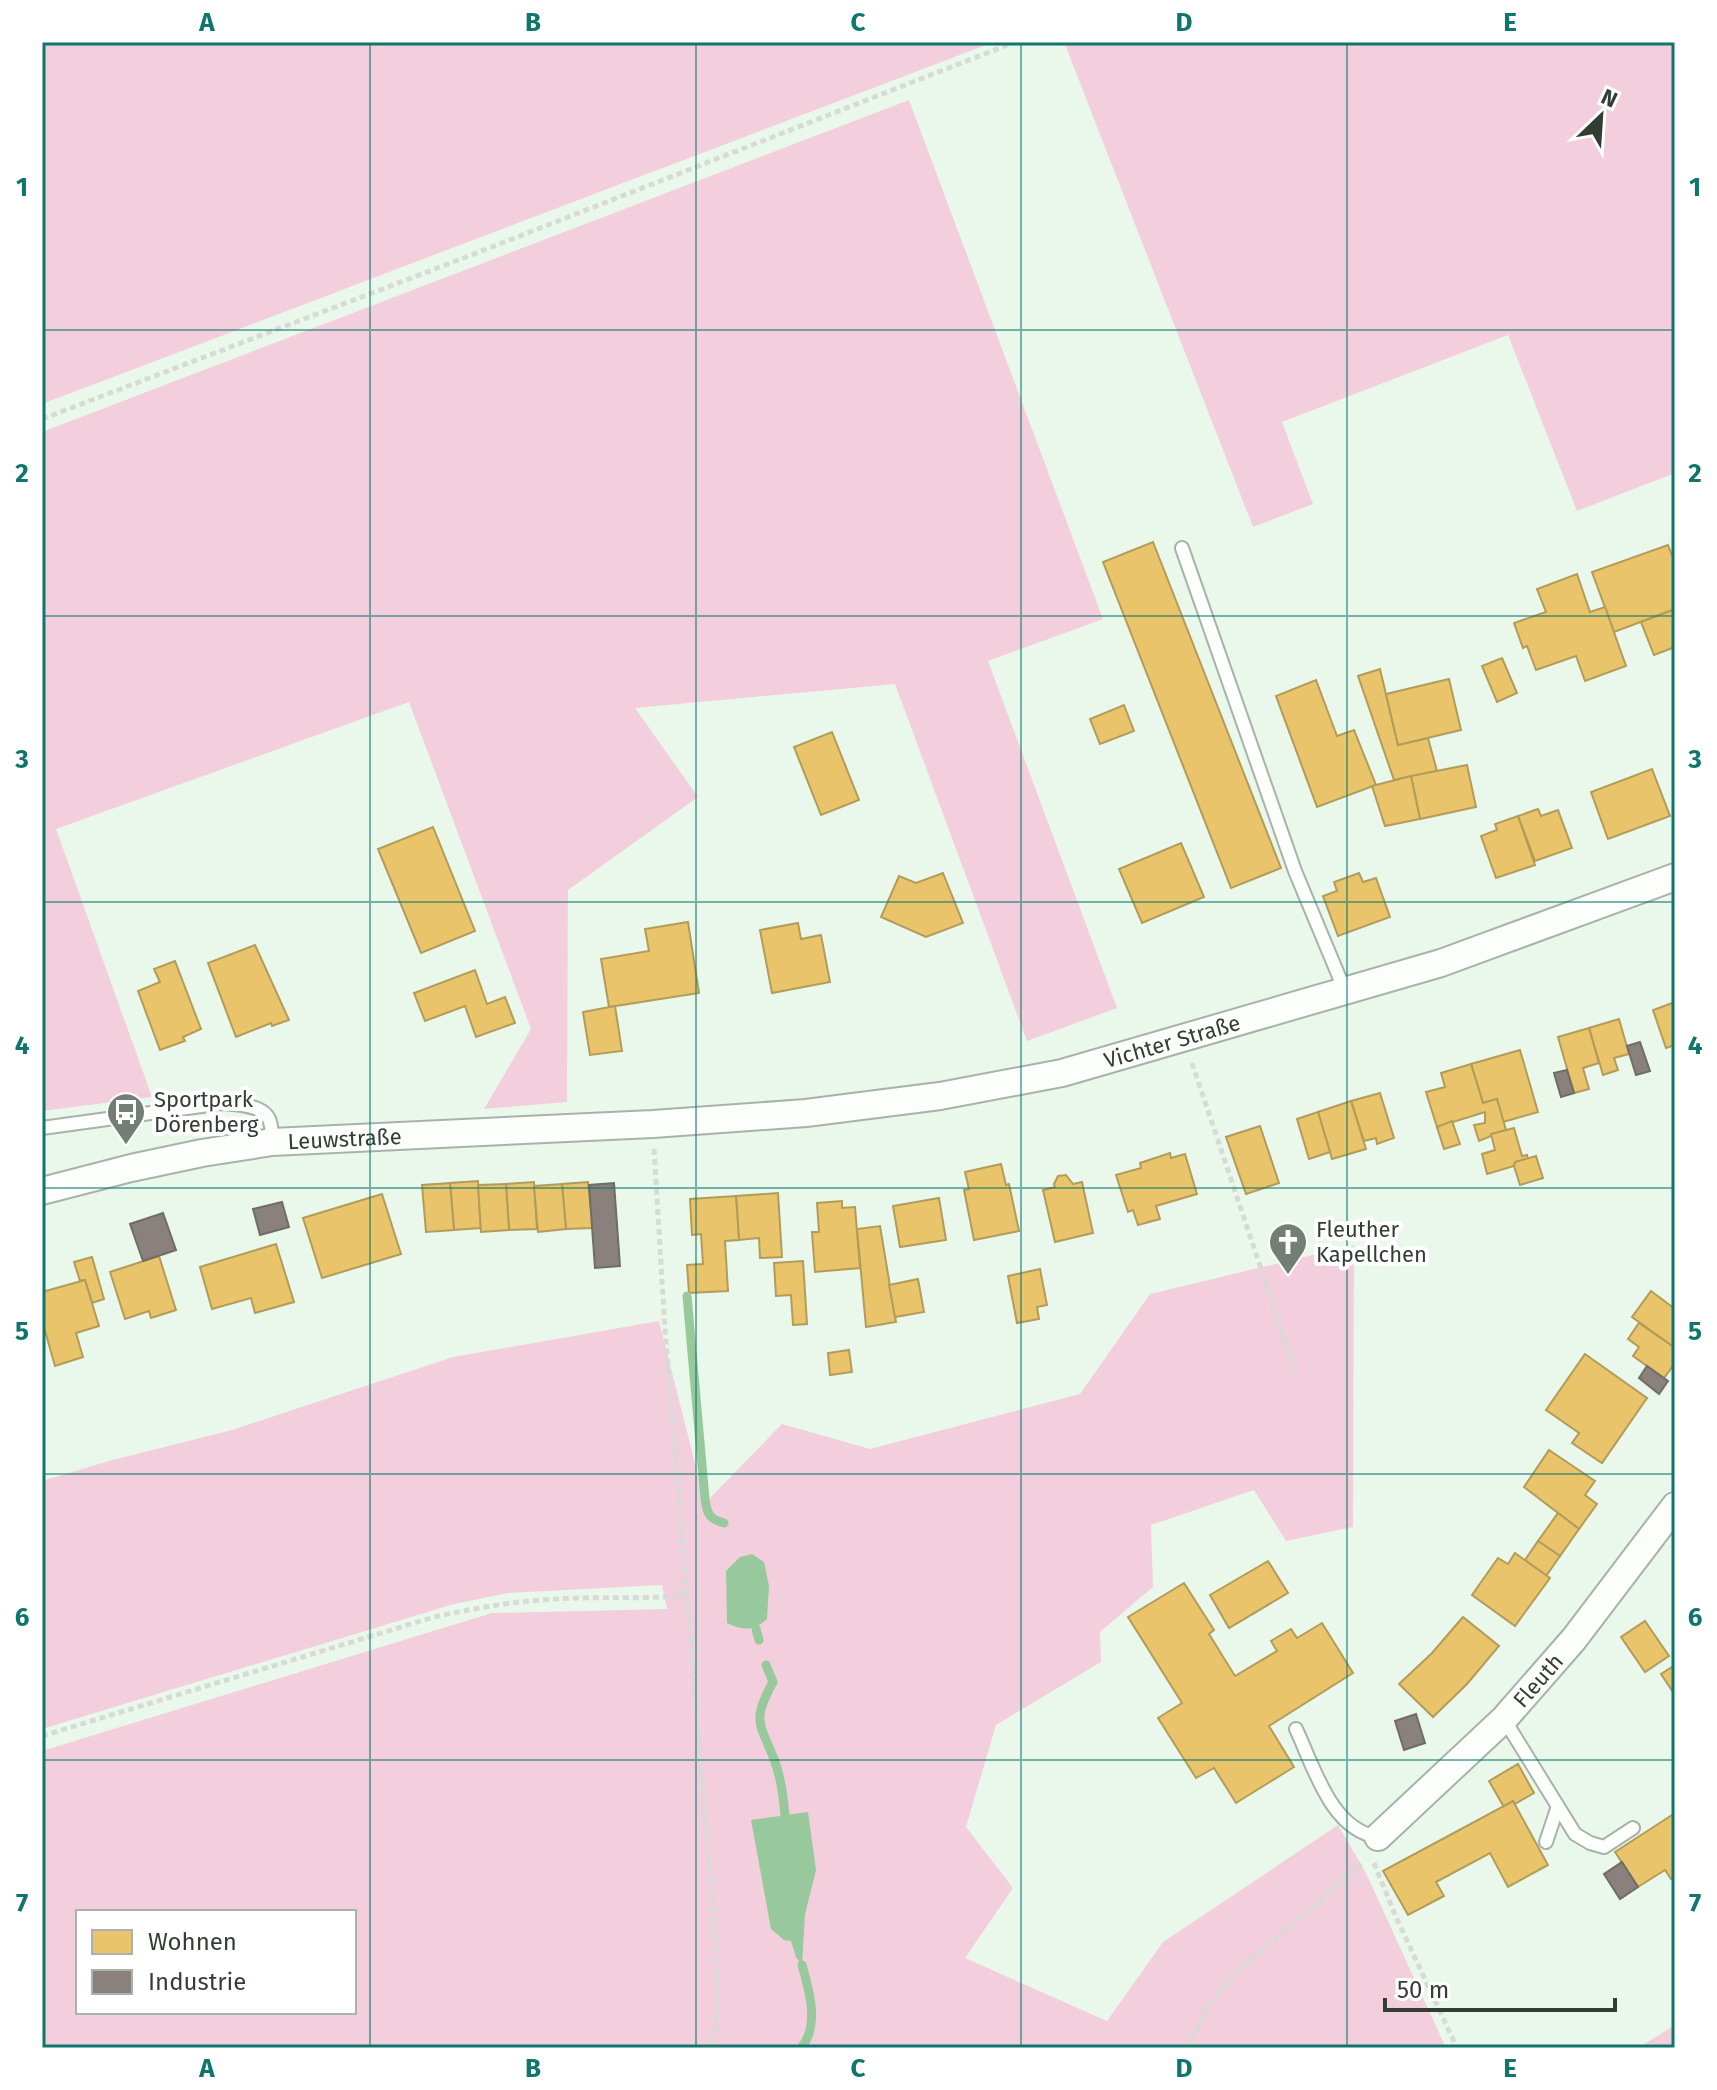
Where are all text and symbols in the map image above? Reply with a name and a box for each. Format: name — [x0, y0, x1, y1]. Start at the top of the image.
text: A — [198, 7, 215, 38]
text: B — [525, 7, 541, 38]
text: C — [851, 7, 866, 38]
text: D — [1176, 7, 1193, 38]
text: E — [1503, 7, 1517, 38]
north arrow — [1561, 76, 1641, 156]
text: N — [1597, 83, 1622, 114]
text: 1 — [16, 172, 28, 203]
text: 1 — [1689, 172, 1701, 203]
text: 2 — [15, 458, 29, 489]
text: 2 — [1688, 458, 1702, 489]
text: 3 — [14, 744, 29, 775]
text: 3 — [1687, 744, 1702, 775]
street label: Vichter Straße — [1101, 1009, 1243, 1074]
text: 4 — [15, 1030, 30, 1061]
text: 4 — [1688, 1030, 1703, 1061]
place label: Sportpark Dörenberg — [154, 1086, 259, 1138]
bus stop icon: Sportpark Dörenberg — [105, 1091, 147, 1146]
street label: Leuwstraße — [287, 1122, 402, 1155]
place label: Fleuther Kapellchen — [1316, 1216, 1427, 1268]
church icon: Fleuther Kapellchen — [1267, 1221, 1309, 1276]
text: 5 — [15, 1316, 29, 1347]
text: 5 — [1688, 1316, 1702, 1347]
text: 6 — [15, 1602, 30, 1633]
text: 6 — [1688, 1602, 1703, 1633]
street label: Fleuth — [1507, 1648, 1569, 1713]
text: 7 — [16, 1888, 28, 1919]
text: 7 — [1689, 1888, 1701, 1919]
legend — [76, 1910, 356, 2014]
text: Wohnen — [148, 1928, 237, 1956]
scale bar — [1385, 1962, 1615, 2012]
text: Industrie — [148, 1968, 246, 1996]
text: 50 m — [1397, 1976, 1449, 2004]
text: A — [198, 2053, 215, 2084]
text: B — [525, 2053, 541, 2084]
text: C — [851, 2053, 866, 2084]
text: D — [1176, 2053, 1193, 2084]
text: E — [1503, 2053, 1517, 2084]

